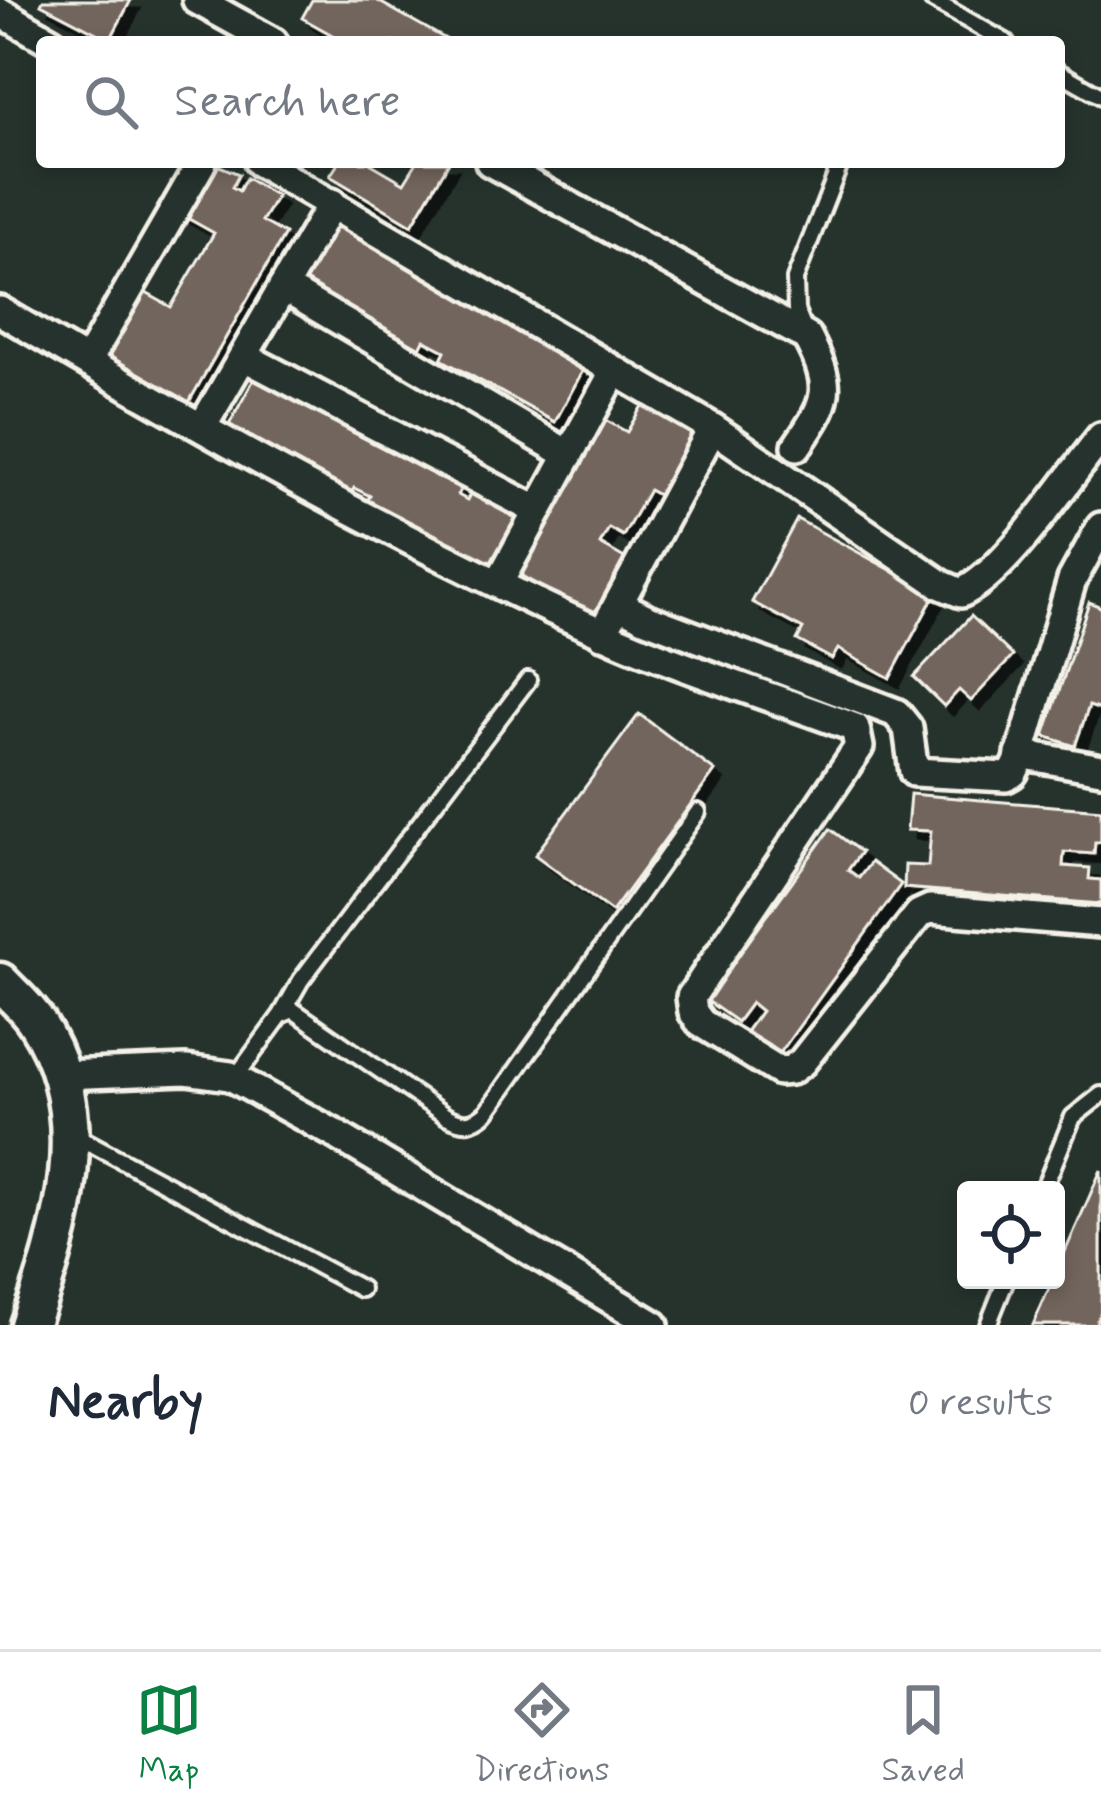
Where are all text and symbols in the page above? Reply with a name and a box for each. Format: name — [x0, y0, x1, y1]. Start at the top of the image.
search box — [36, 36, 1065, 168]
icon: search — [78, 69, 144, 135]
text: Search here — [174, 73, 401, 132]
map controls — [957, 1181, 1065, 1289]
button: locate — [957, 1181, 1065, 1289]
text: Nearby — [48, 1370, 203, 1436]
text: 0 results — [908, 1378, 1053, 1429]
tab: Map — [136, 1677, 202, 1793]
tab: Directions — [474, 1677, 610, 1793]
tab: Saved — [882, 1677, 965, 1793]

